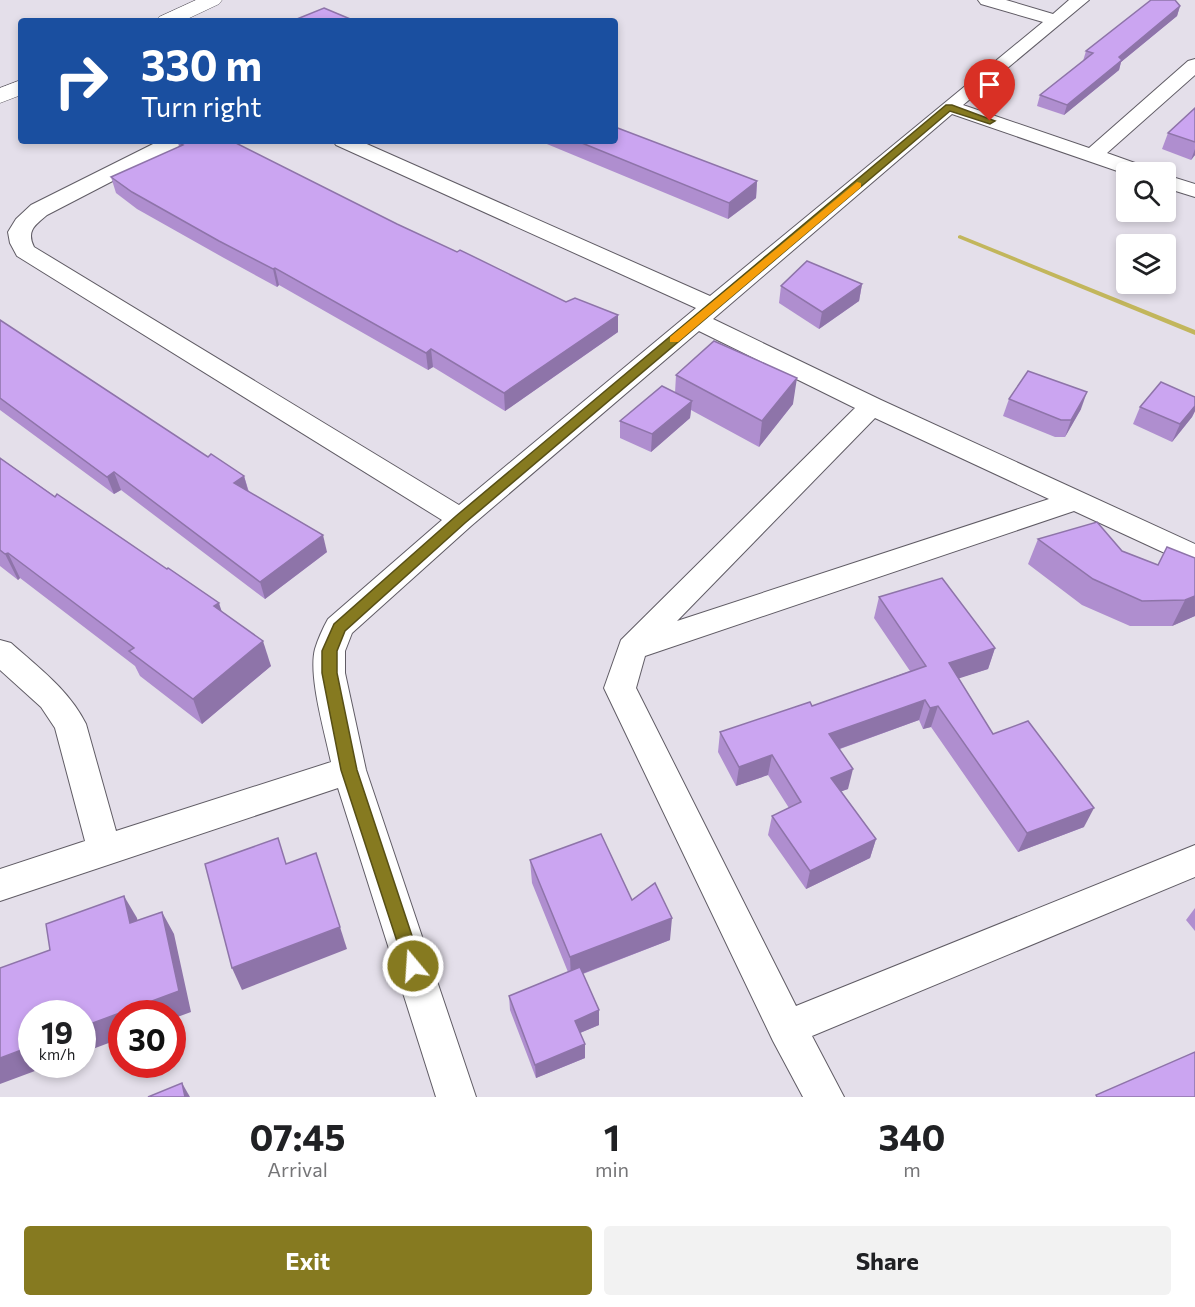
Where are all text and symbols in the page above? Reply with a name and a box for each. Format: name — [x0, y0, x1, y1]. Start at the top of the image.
text: 330 m — [141, 38, 262, 90]
icon: right — [42, 42, 120, 120]
pin — [964, 59, 1015, 121]
icon: arrive — [973, 68, 1006, 101]
text: Turn right — [141, 90, 261, 123]
map controls — [1116, 162, 1176, 294]
button: search — [1116, 162, 1176, 222]
button: layers — [1116, 234, 1176, 294]
position arrow — [381, 934, 445, 998]
speed limit sign: 30 — [108, 1000, 186, 1078]
text: 19 — [41, 1013, 73, 1050]
text: km/h — [39, 1045, 75, 1063]
text: 07:45 — [249, 1114, 345, 1158]
text: 1 — [604, 1114, 620, 1158]
text: 340 — [878, 1114, 945, 1158]
text: Arrival — [267, 1157, 328, 1181]
text: min — [595, 1157, 629, 1181]
text: m — [903, 1157, 921, 1181]
button: Exit — [24, 1226, 592, 1295]
button: Share — [604, 1226, 1171, 1295]

